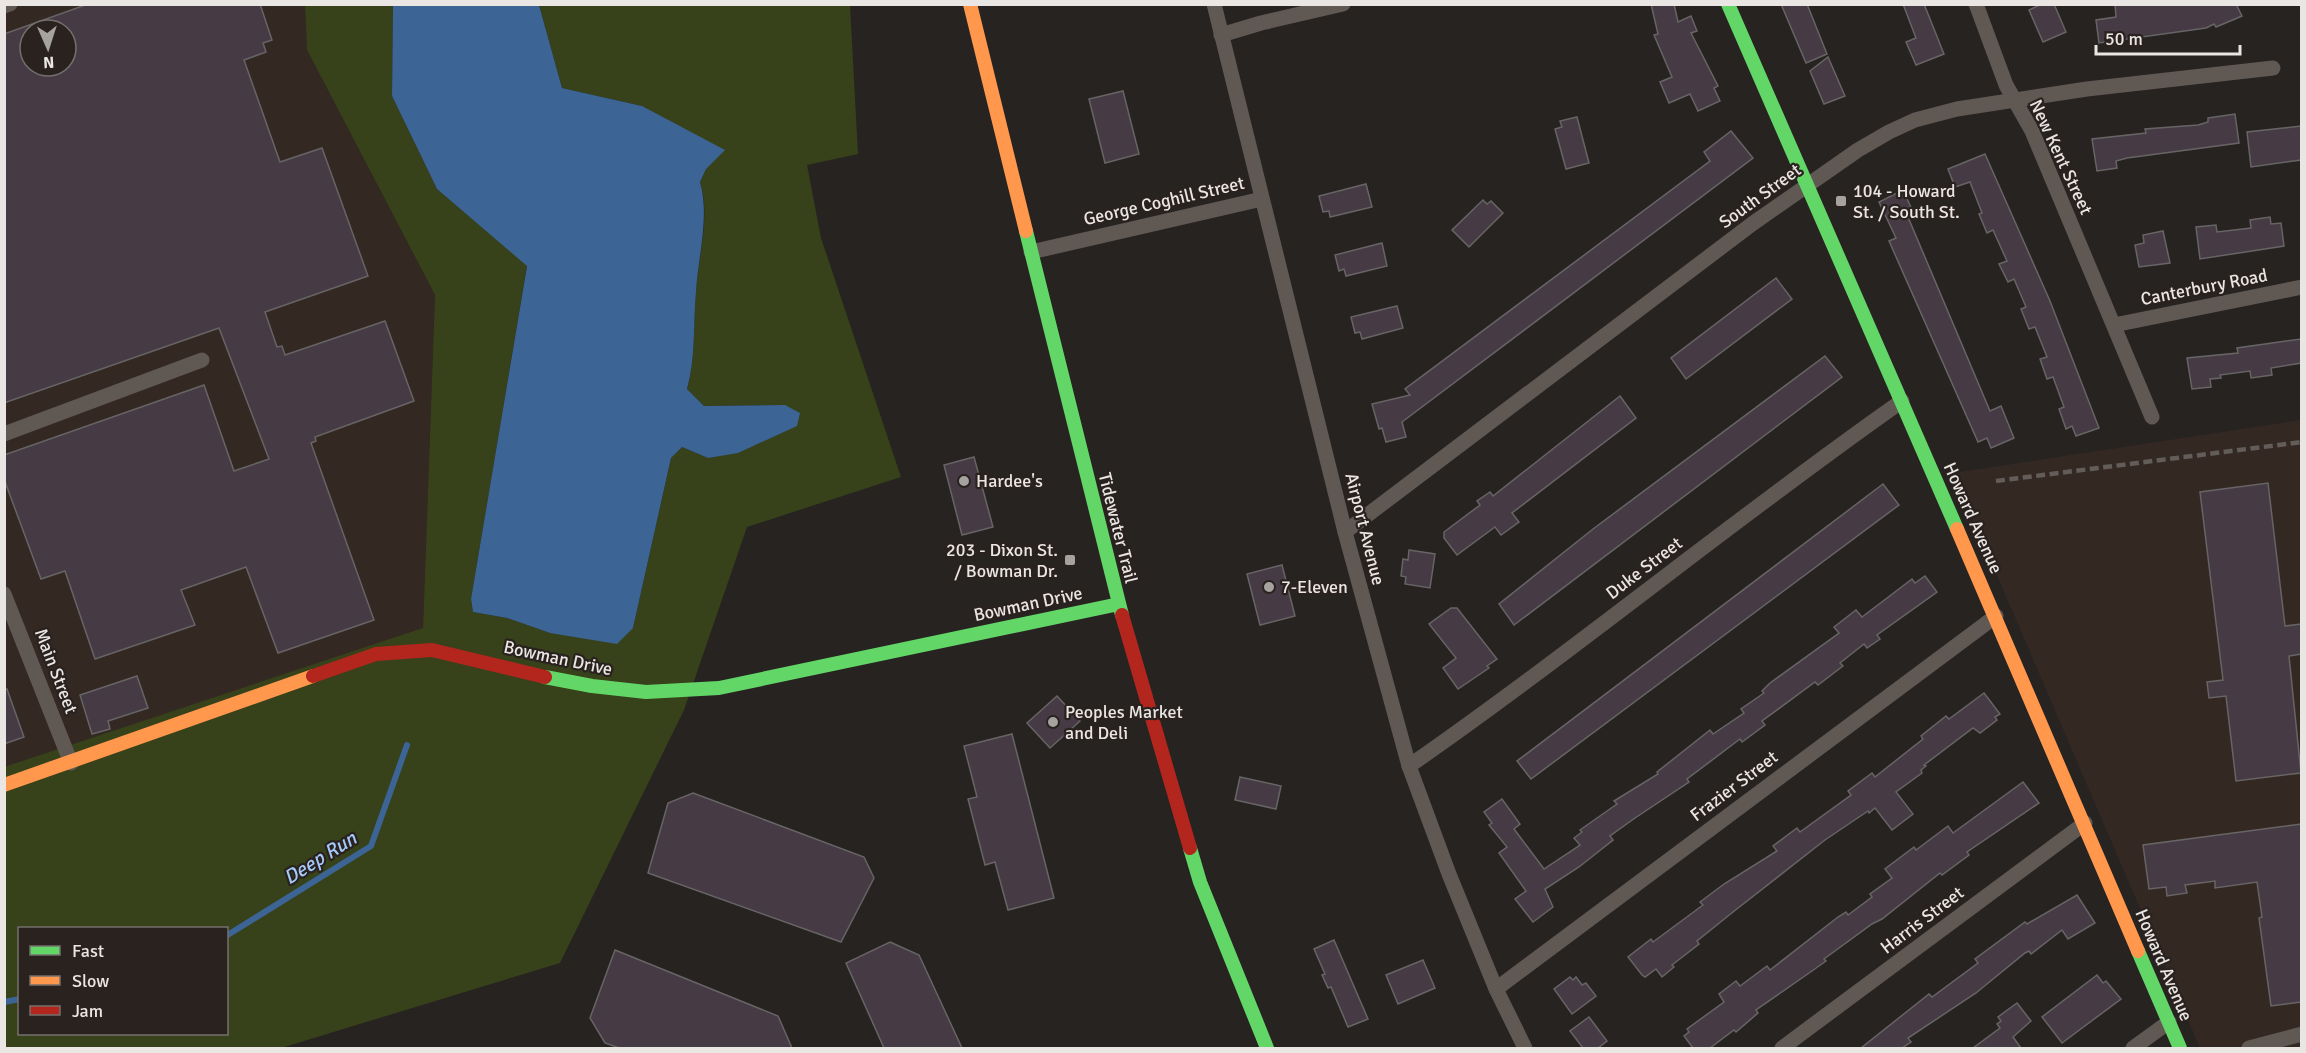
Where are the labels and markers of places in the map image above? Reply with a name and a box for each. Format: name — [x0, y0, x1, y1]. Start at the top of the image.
place label: 104 - Howard St. / South St. — [1853, 180, 1960, 223]
marker: 104 - Howard St. / South St. — [1834, 194, 1848, 208]
place label: Hardee's — [976, 470, 1043, 492]
marker: Hardee's — [957, 474, 971, 488]
place label: 203 - Dixon St. / Bowman Dr. — [946, 539, 1058, 582]
marker: 203 - Dixon St. / Bowman Dr. — [1063, 553, 1077, 567]
place label: 7-Eleven — [1281, 576, 1348, 598]
marker: 7-Eleven — [1262, 580, 1276, 594]
place label: Peoples Market and Deli — [1065, 701, 1183, 744]
marker: Peoples Market and Deli — [1046, 715, 1060, 729]

